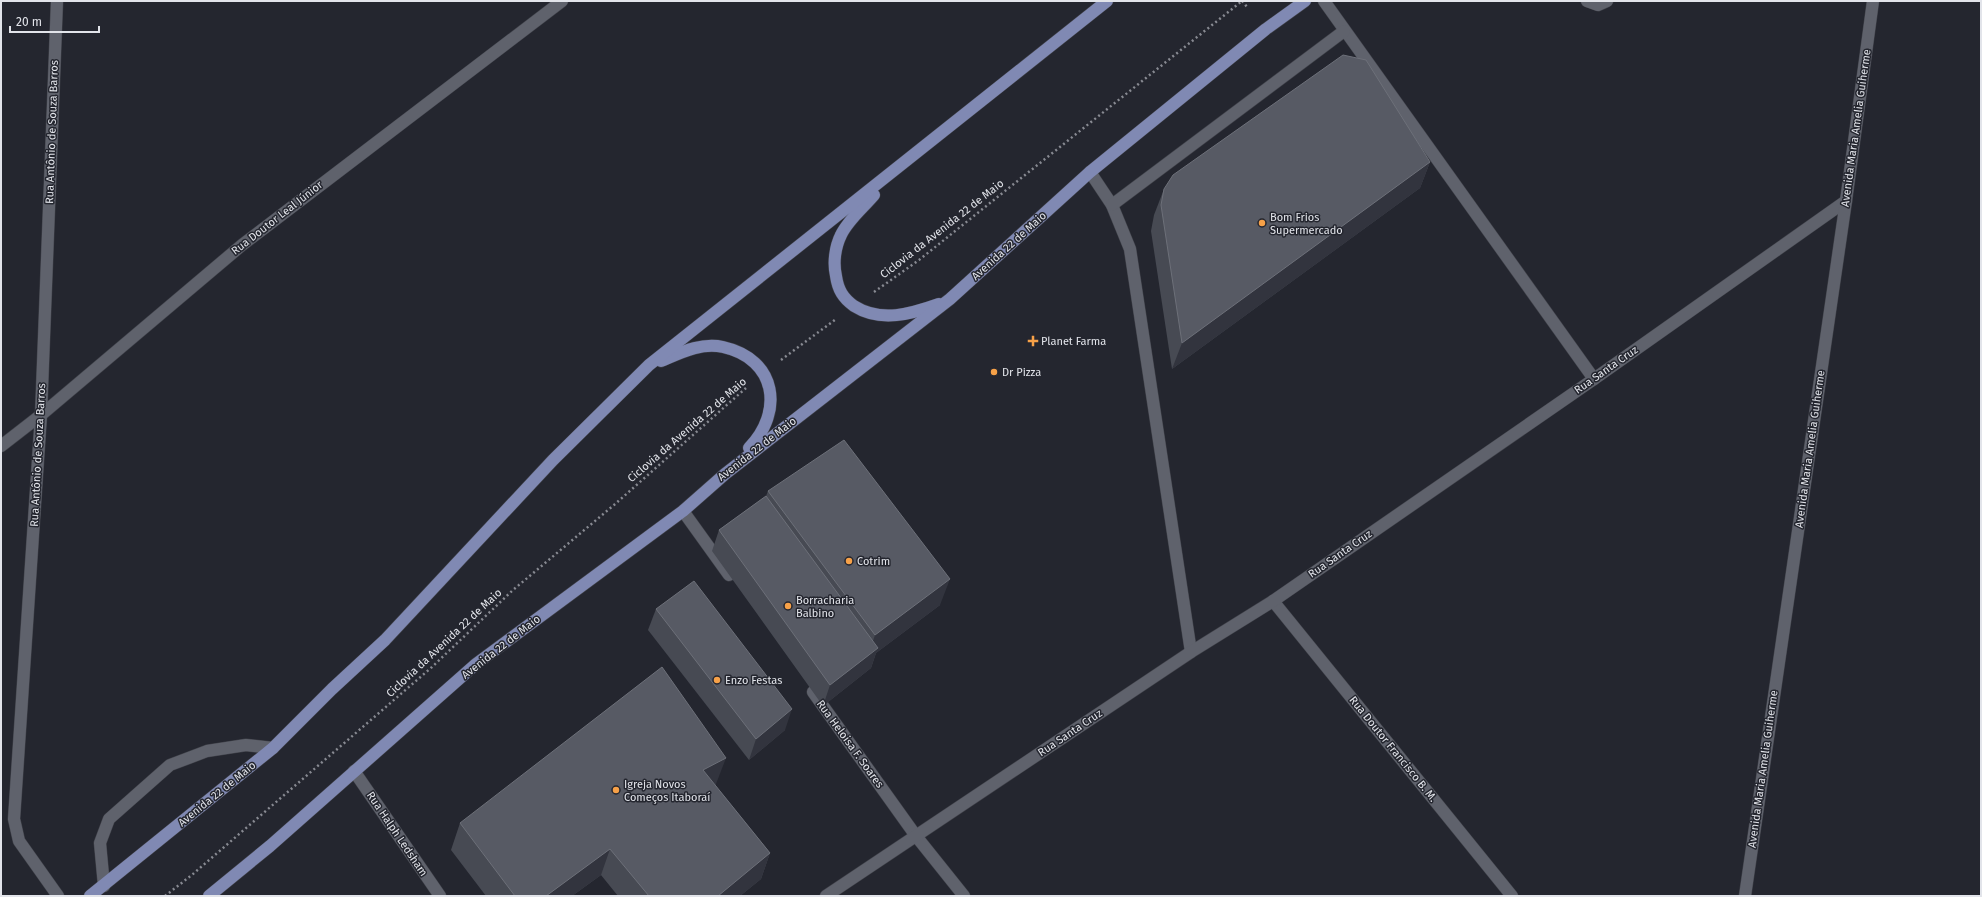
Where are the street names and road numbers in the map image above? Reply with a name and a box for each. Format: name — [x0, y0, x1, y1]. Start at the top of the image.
street label: Avenida Maria Amelia Guiherme — [1839, 48, 1874, 208]
street label: Rua Antônio de Souza Barros — [43, 60, 61, 204]
street label: Ciclovia da Avenida 22 de Maio — [878, 177, 1006, 281]
street label: Rua Doutor Leal Júnior — [229, 178, 326, 258]
street label: Avenida 22 de Maio — [969, 209, 1049, 283]
street label: Rua Santa Cruz — [1572, 343, 1640, 397]
street label: Avenida Maria Amelia Guiherme — [1793, 369, 1828, 529]
street label: Ciclovia da Avenida 22 de Maio — [625, 375, 749, 485]
street label: Rua Antônio de Souza Barros — [28, 383, 48, 527]
street label: Avenida 22 de Maio — [715, 414, 799, 484]
street label: Rua Santa Cruz — [1306, 527, 1374, 581]
street label: Ciclovia da Avenida 22 de Maio — [384, 586, 504, 700]
street label: Avenida 22 de Maio — [459, 612, 543, 682]
street label: Avenida Maria Amelia Guiherme — [1746, 689, 1781, 849]
street label: Rua Doutor Francisco B. M. — [1346, 694, 1440, 805]
street label: Rua Heloisa F. Soares — [814, 698, 886, 790]
street label: Rua Santa Cruz — [1035, 707, 1105, 759]
street label: Avenida 22 de Maio — [176, 759, 258, 829]
street label: Rua Halph Ledsham — [364, 789, 430, 879]

